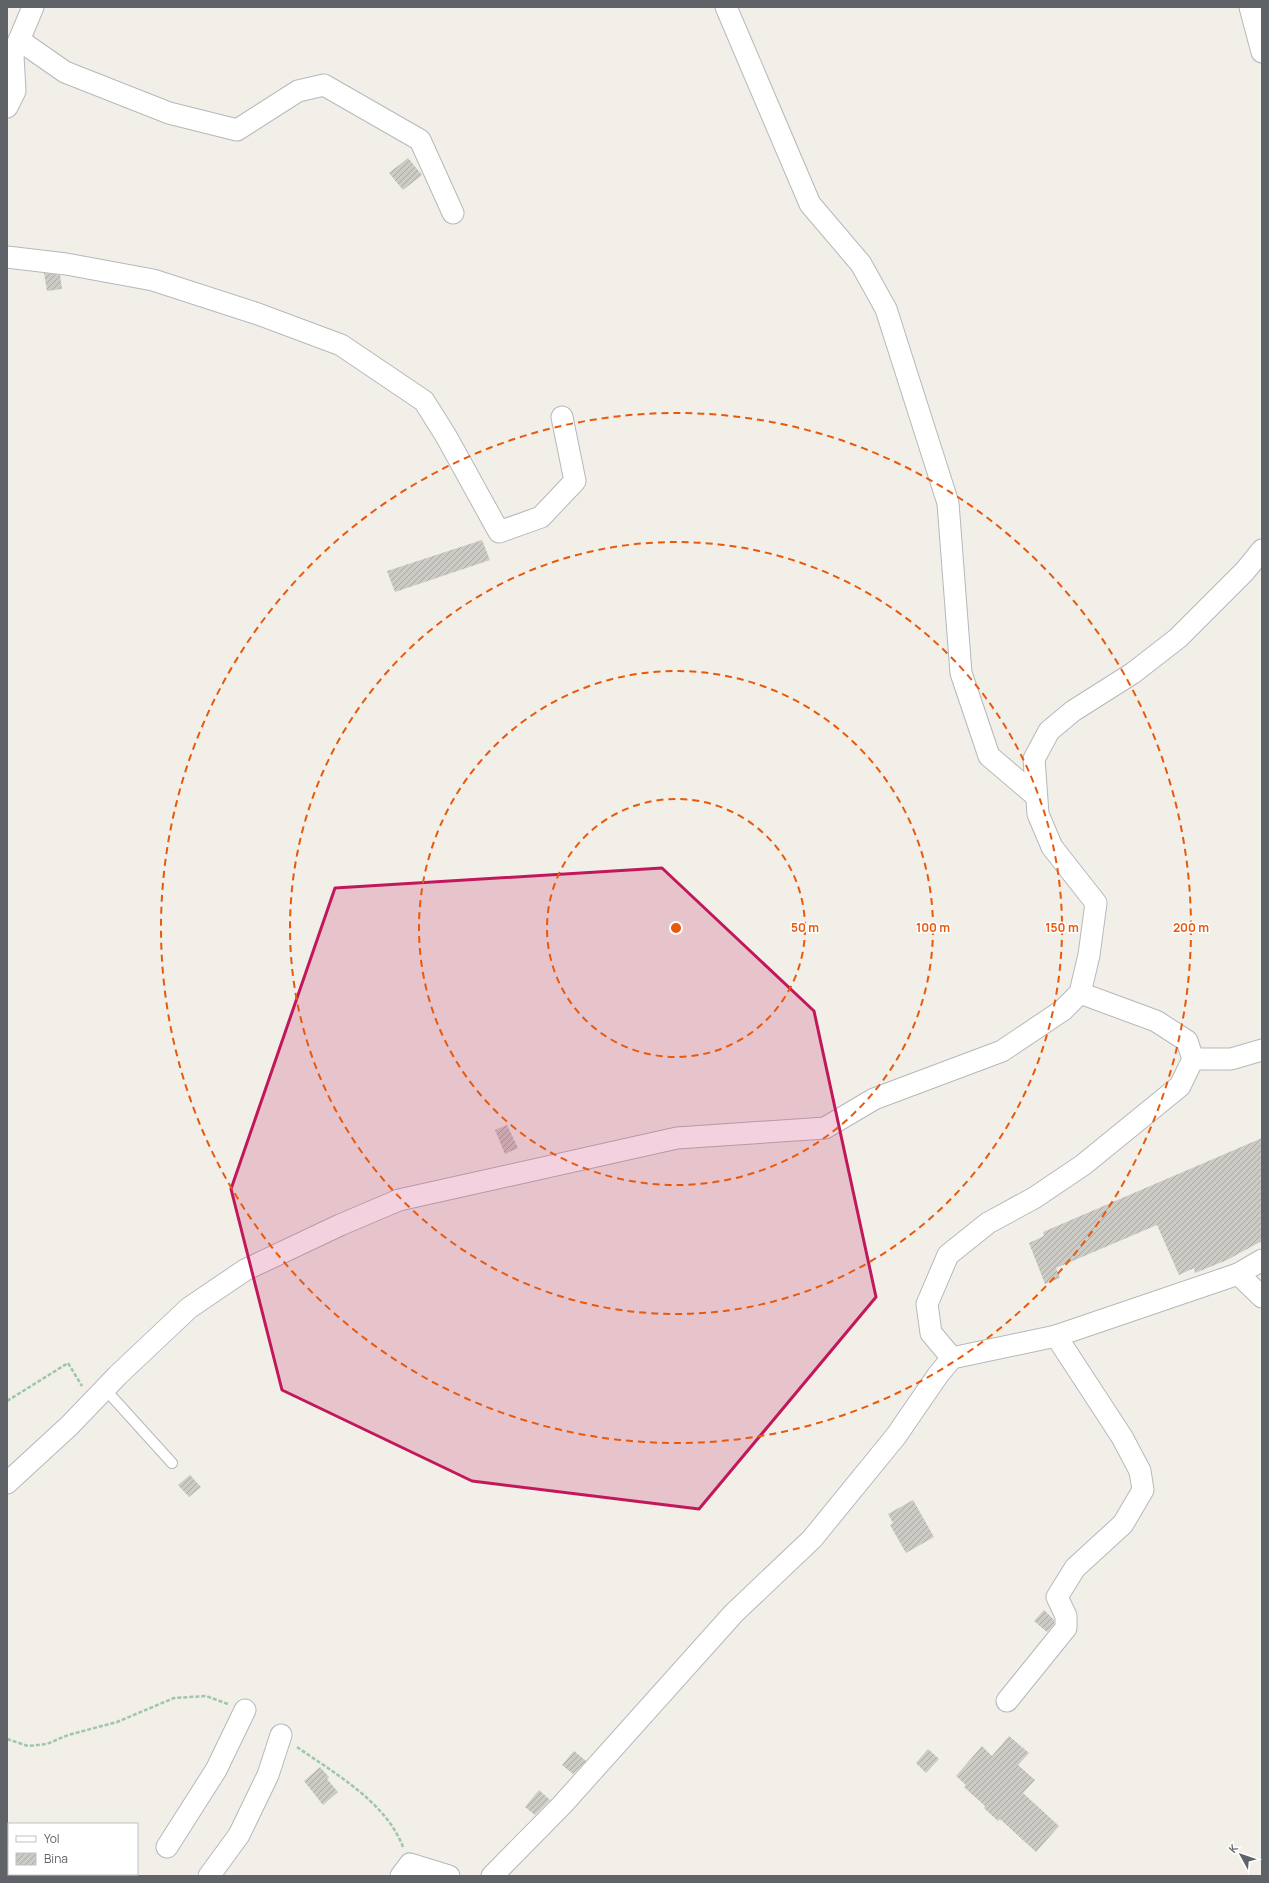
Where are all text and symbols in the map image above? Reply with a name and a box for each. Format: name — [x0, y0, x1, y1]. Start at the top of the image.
text: 50 m — [791, 919, 819, 936]
text: 100 m — [916, 919, 950, 936]
text: 150 m — [1045, 919, 1079, 936]
text: 200 m — [1173, 919, 1209, 936]
centre of rings — [669, 921, 683, 935]
legend — [8, 1823, 138, 1875]
text: Yol — [44, 1830, 60, 1847]
north arrow — [1221, 1835, 1261, 1875]
text: K — [1225, 1840, 1242, 1856]
text: Bina — [44, 1850, 68, 1867]

